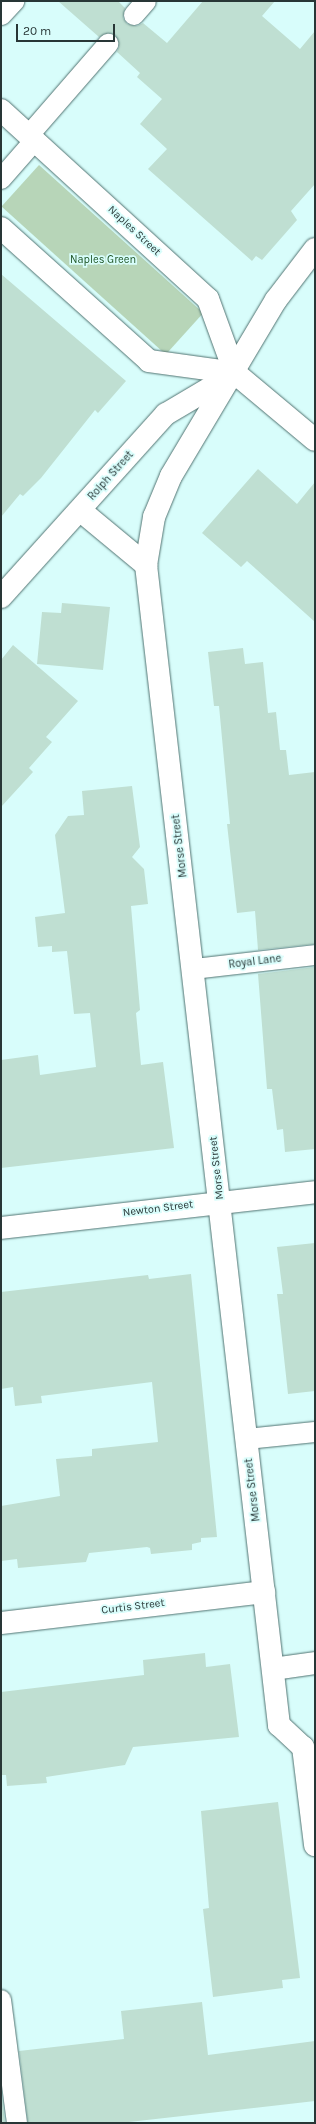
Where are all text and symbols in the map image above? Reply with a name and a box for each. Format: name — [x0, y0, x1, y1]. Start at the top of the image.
scale bar — [18, 16, 117, 42]
text: 20 m — [23, 24, 51, 38]
street label: Naples Street — [105, 203, 163, 259]
park label: Naples Green — [70, 253, 136, 267]
street label: Rolph Street — [85, 449, 137, 503]
street label: Morse Street — [170, 814, 190, 878]
street label: Royal Lane — [228, 952, 282, 972]
street label: Morse Street — [207, 1136, 227, 1200]
street label: Newton Street — [122, 1198, 194, 1220]
street label: Morse Street — [243, 1458, 263, 1522]
street label: Curtis Street — [101, 1597, 165, 1617]

